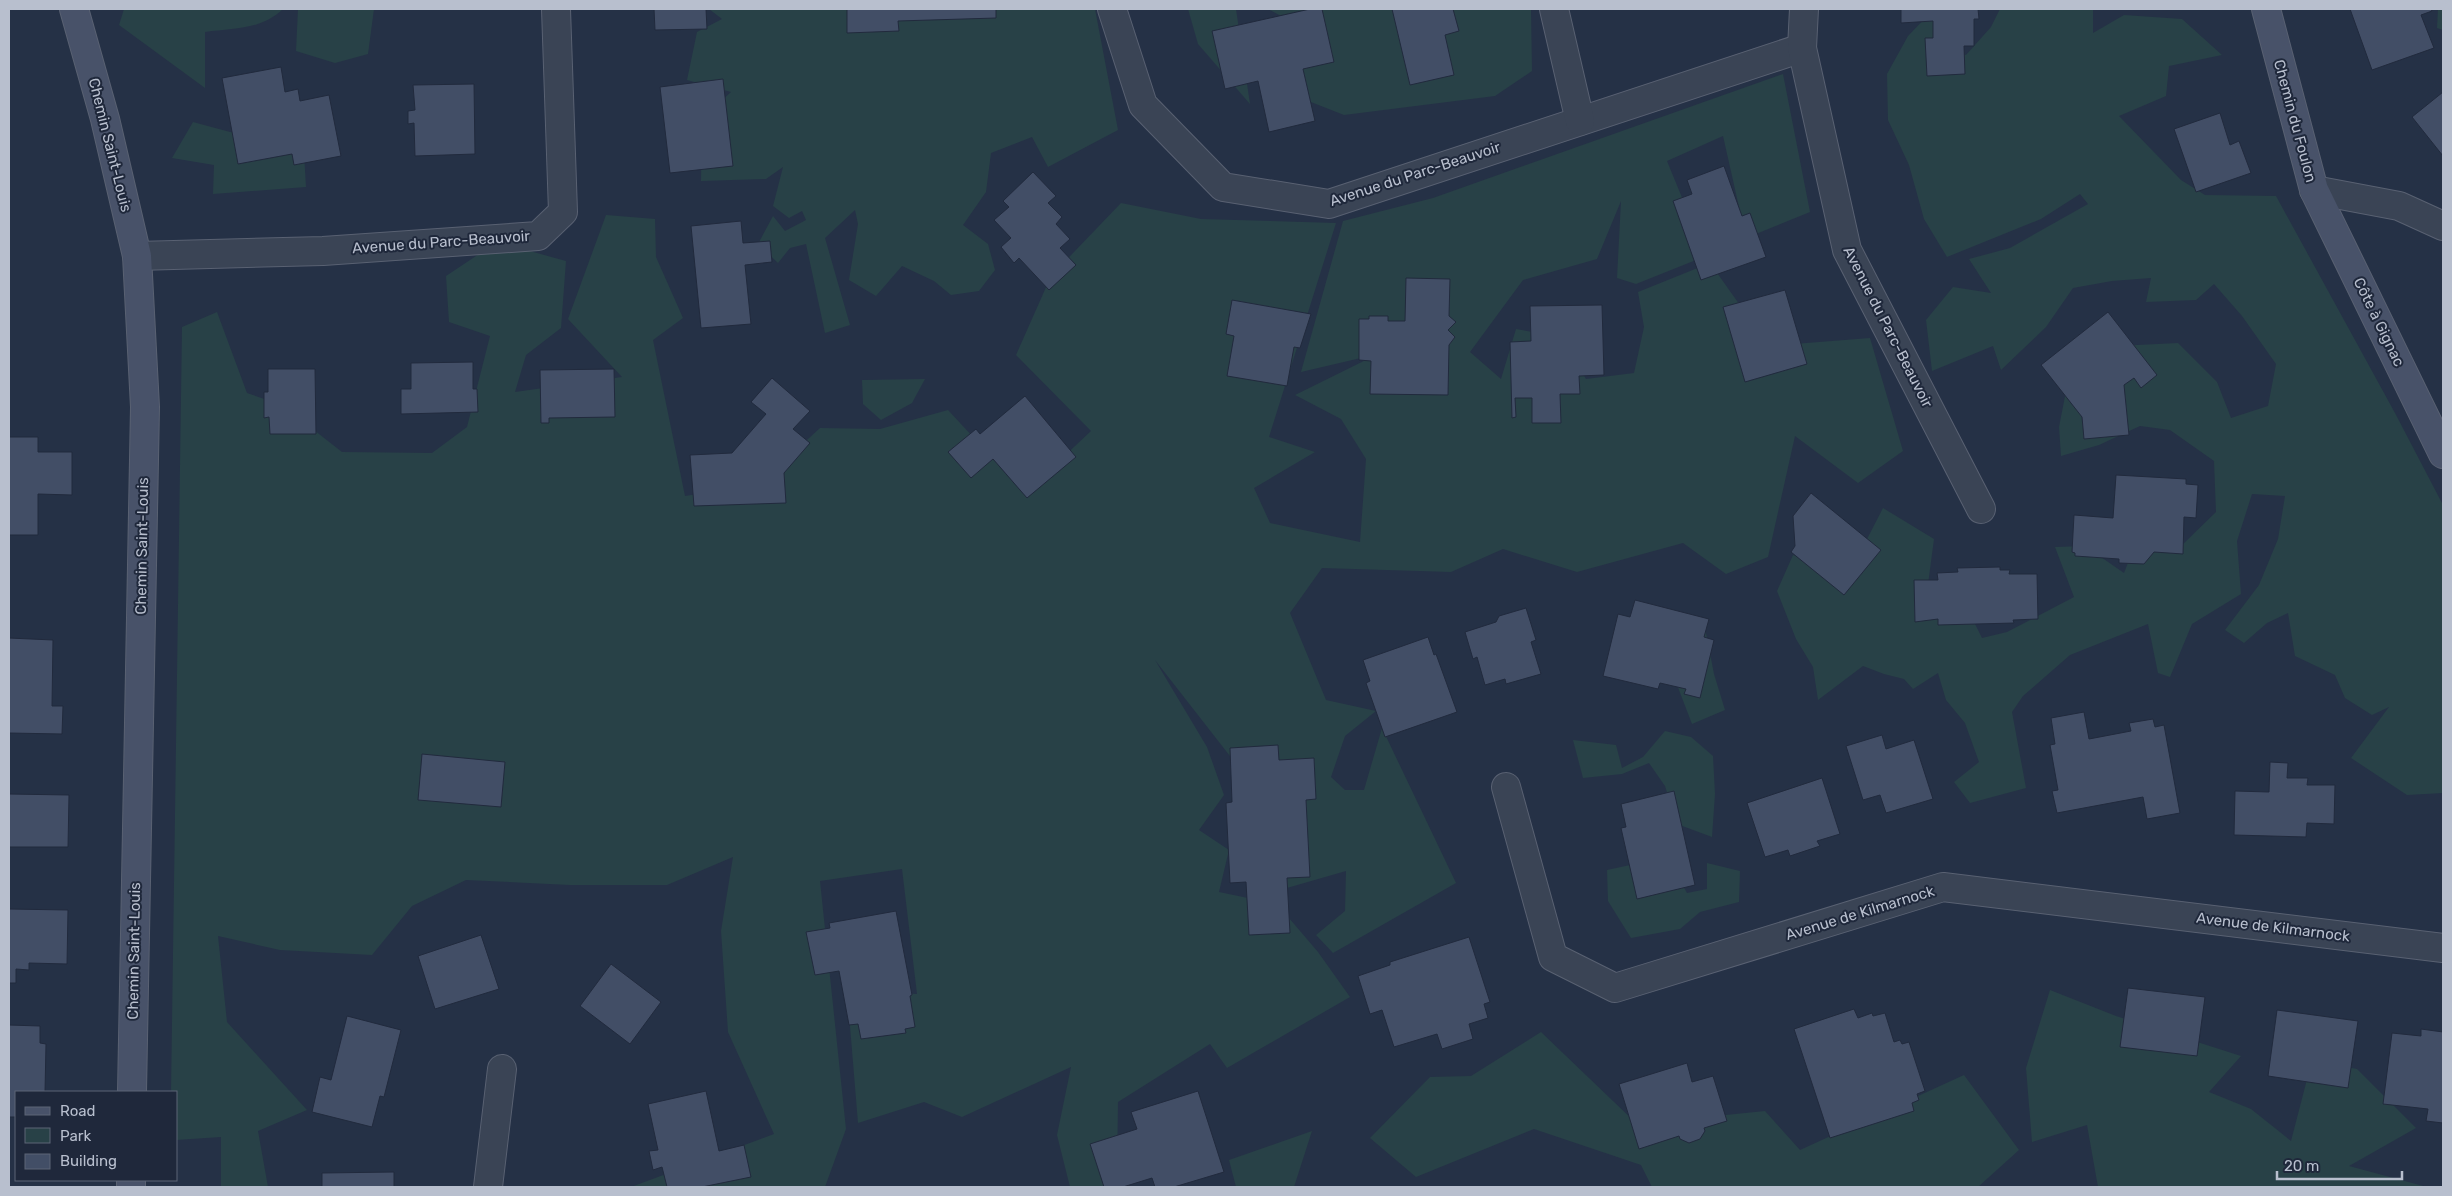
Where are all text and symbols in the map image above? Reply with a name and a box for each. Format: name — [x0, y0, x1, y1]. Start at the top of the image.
street label: Chemin du Foulon — [2270, 58, 2320, 184]
street label: Chemin Saint-Louis — [85, 76, 135, 214]
street label: Avenue du Parc-Beauvoir — [1327, 138, 1503, 210]
street label: Avenue du Parc-Beauvoir — [351, 227, 531, 257]
street label: Avenue du Parc-Beauvoir — [1840, 243, 1937, 411]
street label: Côte à Gignac — [2350, 275, 2408, 369]
street label: Chemin Saint-Louis — [132, 477, 152, 615]
street label: Chemin Saint-Louis — [124, 882, 144, 1020]
street label: Avenue de Kilmarnock — [1783, 882, 1937, 944]
street label: Avenue de Kilmarnock — [2195, 909, 2351, 945]
legend — [15, 1091, 178, 1181]
text: Road — [60, 1102, 96, 1120]
text: Park — [60, 1127, 91, 1145]
scale bar — [2277, 1148, 2402, 1180]
text: Building — [60, 1152, 117, 1170]
text: 20 m — [2284, 1157, 2319, 1175]

